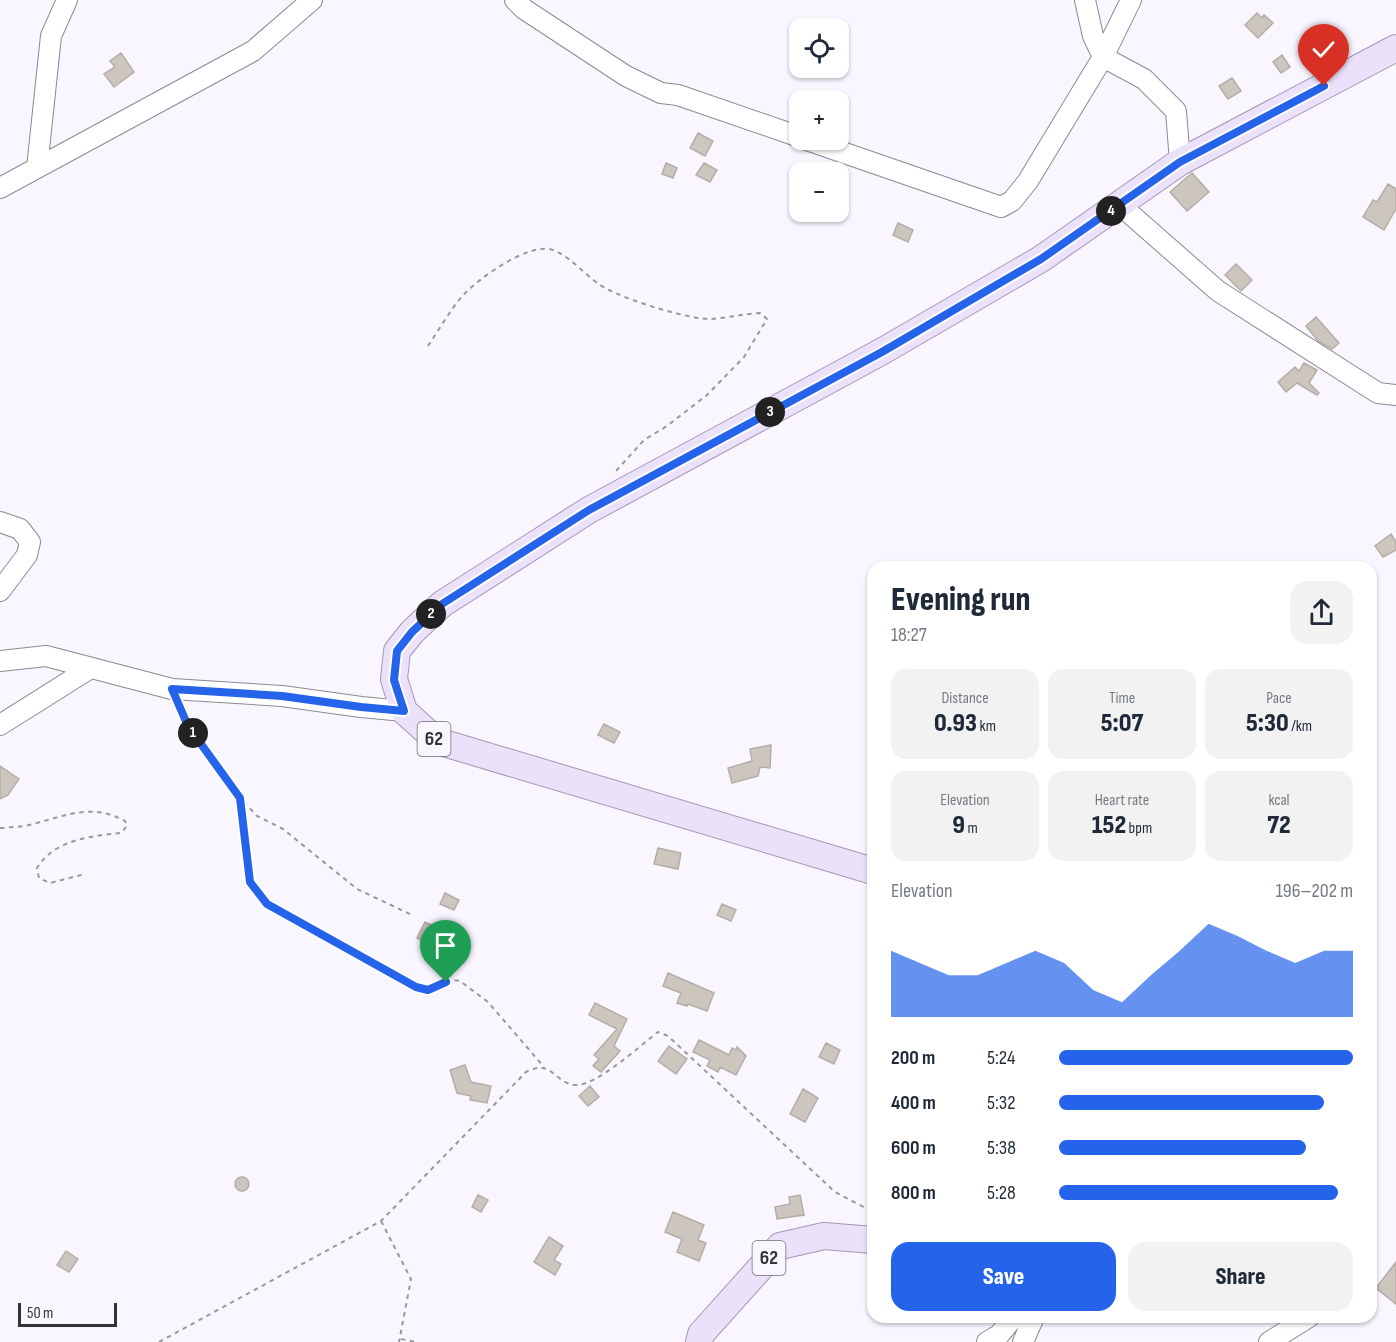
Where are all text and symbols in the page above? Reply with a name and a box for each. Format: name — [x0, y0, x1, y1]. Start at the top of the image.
map controls — [789, 18, 849, 222]
button: locate — [789, 18, 849, 78]
pin — [1298, 24, 1349, 86]
icon: check — [1307, 33, 1340, 66]
button: + — [789, 90, 849, 150]
button: − — [789, 162, 849, 222]
pin: 4 — [1096, 196, 1126, 226]
text: 4 — [1107, 201, 1115, 220]
pin: 3 — [755, 397, 785, 427]
text: 3 — [766, 402, 774, 421]
text: Evening run — [891, 580, 1031, 620]
button: share — [1290, 581, 1353, 644]
pin: 2 — [416, 599, 446, 629]
text: 2 — [427, 604, 435, 623]
text: 18:27 — [891, 623, 927, 647]
text: Distance — [941, 689, 989, 708]
text: Time — [1109, 689, 1135, 708]
text: Pace — [1266, 689, 1292, 708]
text: 0.93 — [934, 708, 977, 739]
text: 5:07 — [1101, 708, 1143, 739]
text: 5:30 — [1246, 708, 1289, 739]
text: km — [977, 717, 996, 736]
text: /km — [1289, 717, 1312, 736]
pin: 1 — [178, 718, 208, 748]
road number: 62 — [418, 722, 450, 756]
text: 1 — [190, 723, 196, 742]
text: Elevation — [940, 791, 990, 810]
text: Heart rate — [1095, 791, 1149, 810]
text: kcal — [1268, 791, 1290, 810]
text: 9 — [952, 810, 965, 841]
text: 152 — [1092, 810, 1126, 841]
text: 72 — [1267, 810, 1291, 841]
text: m — [965, 819, 978, 838]
text: bpm — [1126, 819, 1152, 838]
text: Elevation — [891, 879, 953, 903]
text: 196–202 m — [1276, 879, 1353, 903]
pin — [420, 920, 471, 982]
icon: arrive — [429, 929, 462, 962]
text: 200 m — [891, 1046, 935, 1070]
text: 5:24 — [987, 1046, 1015, 1070]
text: 400 m — [891, 1091, 936, 1115]
text: 5:32 — [987, 1091, 1015, 1115]
text: 600 m — [891, 1136, 936, 1160]
text: 5:38 — [987, 1136, 1016, 1160]
text: 800 m — [891, 1181, 936, 1205]
text: 5:28 — [987, 1181, 1016, 1205]
road number: 62 — [752, 1241, 786, 1275]
button: Save — [891, 1242, 1116, 1311]
button: Share — [1128, 1242, 1353, 1311]
scale bar — [18, 1300, 117, 1328]
text: 50 m — [27, 1304, 53, 1323]

